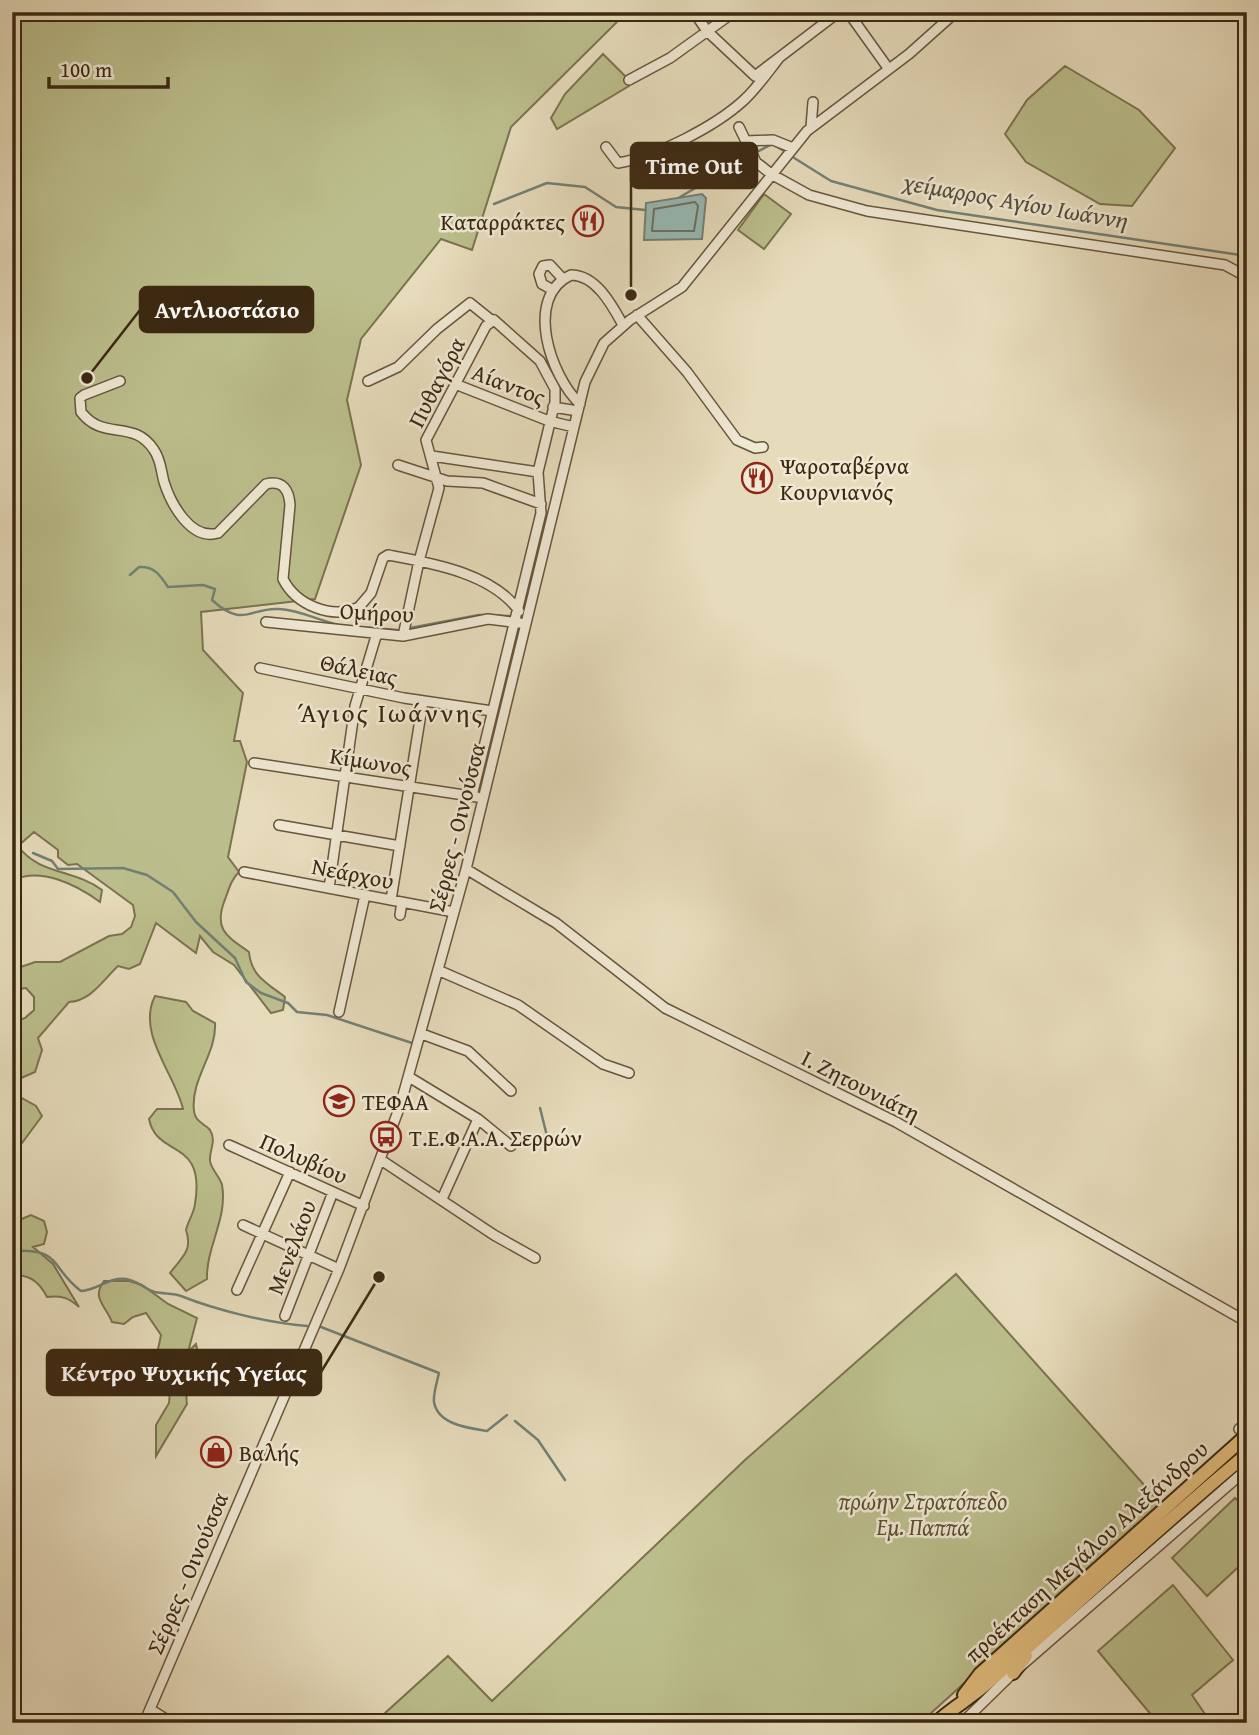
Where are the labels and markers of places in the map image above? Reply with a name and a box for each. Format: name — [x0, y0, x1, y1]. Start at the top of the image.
callout: Time Out — [631, 143, 757, 188]
restaurant icon: Καταρράκτες — [571, 204, 605, 238]
place label: Καταρράκτες — [441, 205, 565, 238]
callout: Αντλιοστάσιο — [140, 287, 313, 332]
place label: Ψαροταβέρνα Κουρνιανός — [779, 449, 909, 508]
restaurant icon: Ψαροταβέρνα Κουρνιανός — [740, 461, 774, 495]
school or university icon: ΤΕΦΑΑ — [322, 1084, 356, 1118]
place label: ΤΕΦΑΑ — [362, 1085, 429, 1118]
bus stop icon: Τ.Ε.Φ.Α.Α. Σερρών — [369, 1120, 403, 1154]
place label: Τ.Ε.Φ.Α.Α. Σερρών — [409, 1121, 582, 1154]
callout: Κέντρο Ψυχικής Υγείας — [47, 1350, 321, 1395]
shop icon: Βαλής — [199, 1435, 233, 1469]
place label: Βαλής — [239, 1436, 299, 1469]

